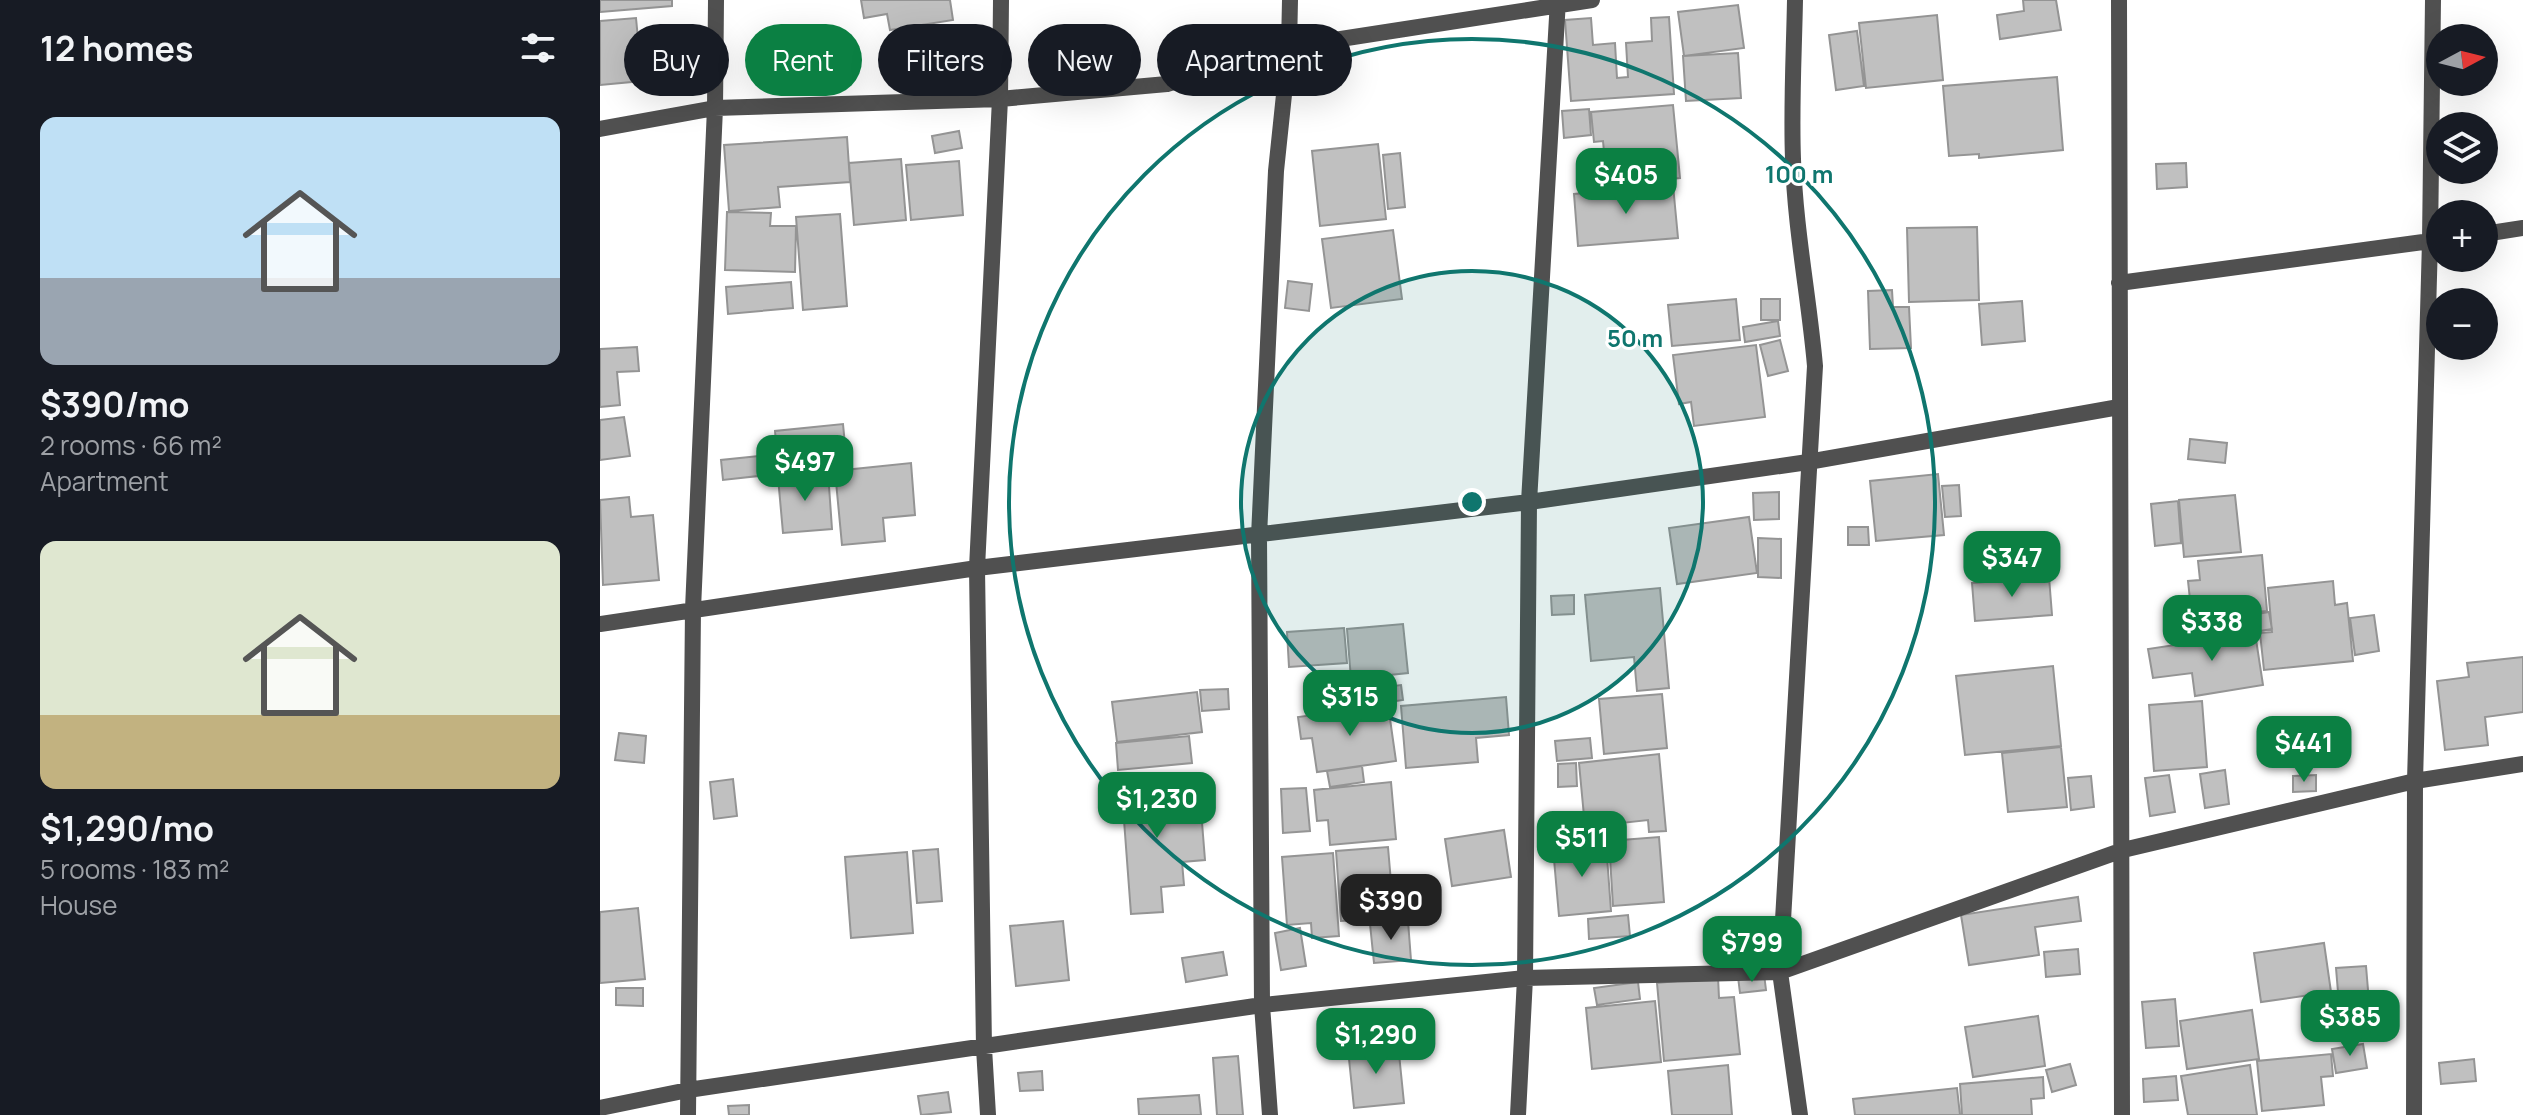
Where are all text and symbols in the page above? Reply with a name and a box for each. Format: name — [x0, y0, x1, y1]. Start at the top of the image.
chip: Buy — [624, 24, 729, 96]
chip: Rent — [745, 24, 862, 96]
chip: Filters — [878, 24, 1012, 96]
chip: New — [1028, 24, 1141, 96]
chip: Apartment — [1157, 24, 1352, 96]
north arrow — [2426, 24, 2498, 96]
map controls — [2426, 24, 2498, 360]
text: 12 homes — [40, 25, 193, 71]
icon: filters — [516, 26, 560, 70]
button: layers — [2426, 112, 2498, 184]
pin: $405 — [1579, 148, 1673, 216]
text: $405 — [1594, 156, 1658, 192]
text: 100 m — [1765, 157, 1833, 190]
icon: home — [228, 169, 372, 313]
button: + — [2426, 200, 2498, 272]
button: − — [2426, 288, 2498, 360]
text: 50 m — [1607, 321, 1663, 354]
text: $390/mo — [40, 381, 190, 427]
text: 2 rooms · 66 m² — [40, 427, 222, 463]
pin: $497 — [758, 435, 852, 503]
text: $497 — [774, 443, 836, 479]
text: Apartment — [40, 463, 169, 499]
centre of rings — [1458, 488, 1486, 516]
pin: $347 — [1965, 531, 2059, 599]
text: $347 — [1981, 539, 2043, 575]
icon: home — [228, 593, 372, 737]
pin: $338 — [2165, 595, 2259, 663]
text: $338 — [2181, 603, 2243, 639]
pin: $315 — [1303, 670, 1397, 738]
text: $315 — [1321, 678, 1379, 714]
pin: $441 — [2257, 716, 2351, 784]
text: $441 — [2274, 724, 2334, 760]
pin: $1,230 — [1092, 772, 1222, 840]
text: $1,230 — [1116, 780, 1198, 816]
text: $1,290/mo — [40, 805, 214, 851]
pin: $511 — [1535, 811, 1629, 879]
text: $511 — [1555, 819, 1609, 855]
text: 5 rooms · 183 m² — [40, 851, 229, 887]
pin: $390 — [1344, 874, 1438, 942]
text: $390 — [1359, 882, 1423, 918]
text: House — [40, 887, 117, 923]
pin: $799 — [1705, 916, 1799, 984]
text: $799 — [1721, 924, 1783, 960]
pin: $385 — [2303, 990, 2397, 1058]
text: $385 — [2319, 998, 2381, 1034]
pin: $1,290 — [1311, 1008, 1441, 1076]
text: $1,290 — [1334, 1016, 1418, 1052]

